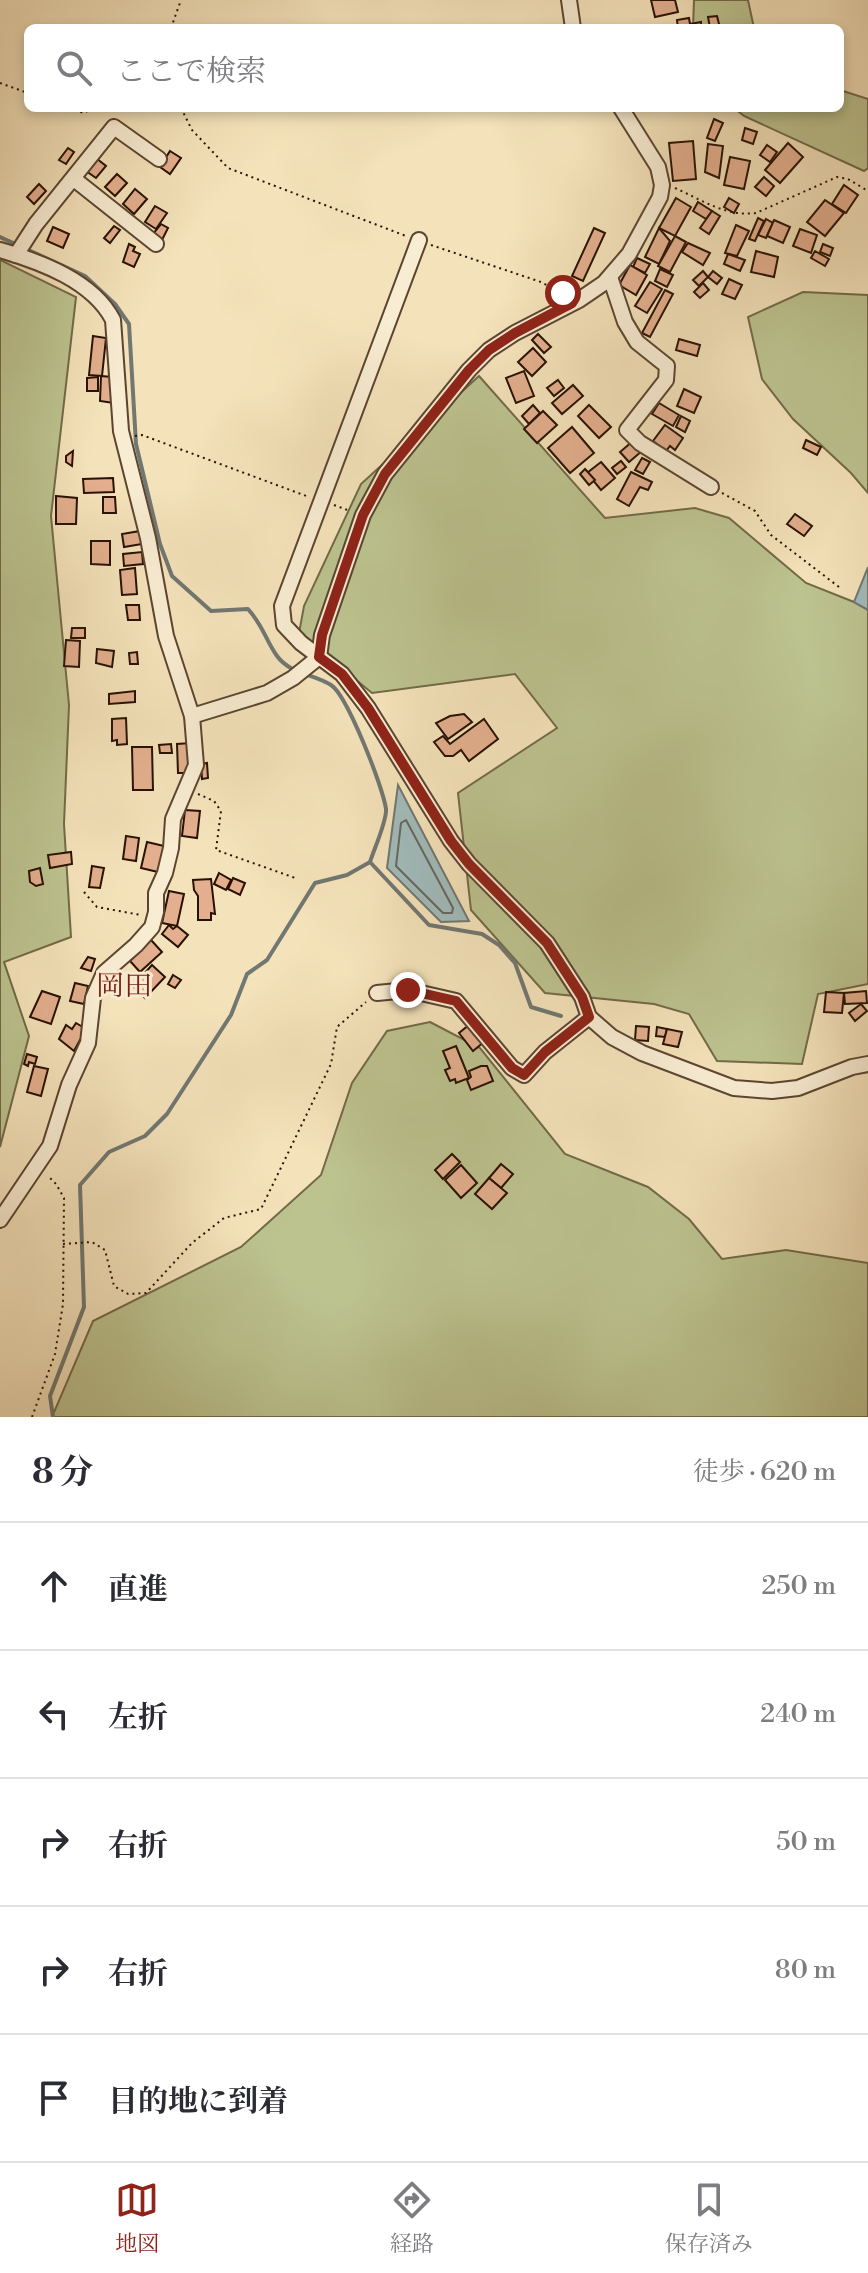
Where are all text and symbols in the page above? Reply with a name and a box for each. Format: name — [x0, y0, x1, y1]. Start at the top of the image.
search box — [24, 24, 844, 112]
icon: search — [52, 46, 96, 90]
text: ここで検索 — [116, 53, 266, 91]
route start — [545, 275, 581, 311]
district label: 岡田 — [96, 969, 152, 1004]
route end — [390, 972, 426, 1008]
text: 8 分 — [32, 1452, 93, 1494]
text: 徒歩 · 620 m — [693, 1456, 836, 1488]
icon: ahead — [32, 1564, 76, 1608]
text: 250 m — [761, 1570, 836, 1602]
text: 直進 — [108, 1571, 168, 1609]
icon: left — [32, 1692, 76, 1736]
text: 240 m — [760, 1698, 836, 1730]
text: 左折 — [108, 1699, 168, 1737]
icon: right — [32, 1820, 76, 1864]
text: 50 m — [776, 1826, 836, 1858]
text: 右折 — [108, 1827, 168, 1865]
icon: right — [32, 1948, 76, 1992]
text: 80 m — [775, 1954, 836, 1986]
text: 右折 — [108, 1955, 168, 1993]
icon: arrive — [32, 2076, 76, 2120]
text: 目的地に到着 — [108, 2083, 288, 2121]
tab: 地図 — [115, 2178, 159, 2258]
tab: 経路 — [390, 2178, 434, 2258]
tab: 保存済み — [665, 2178, 753, 2258]

